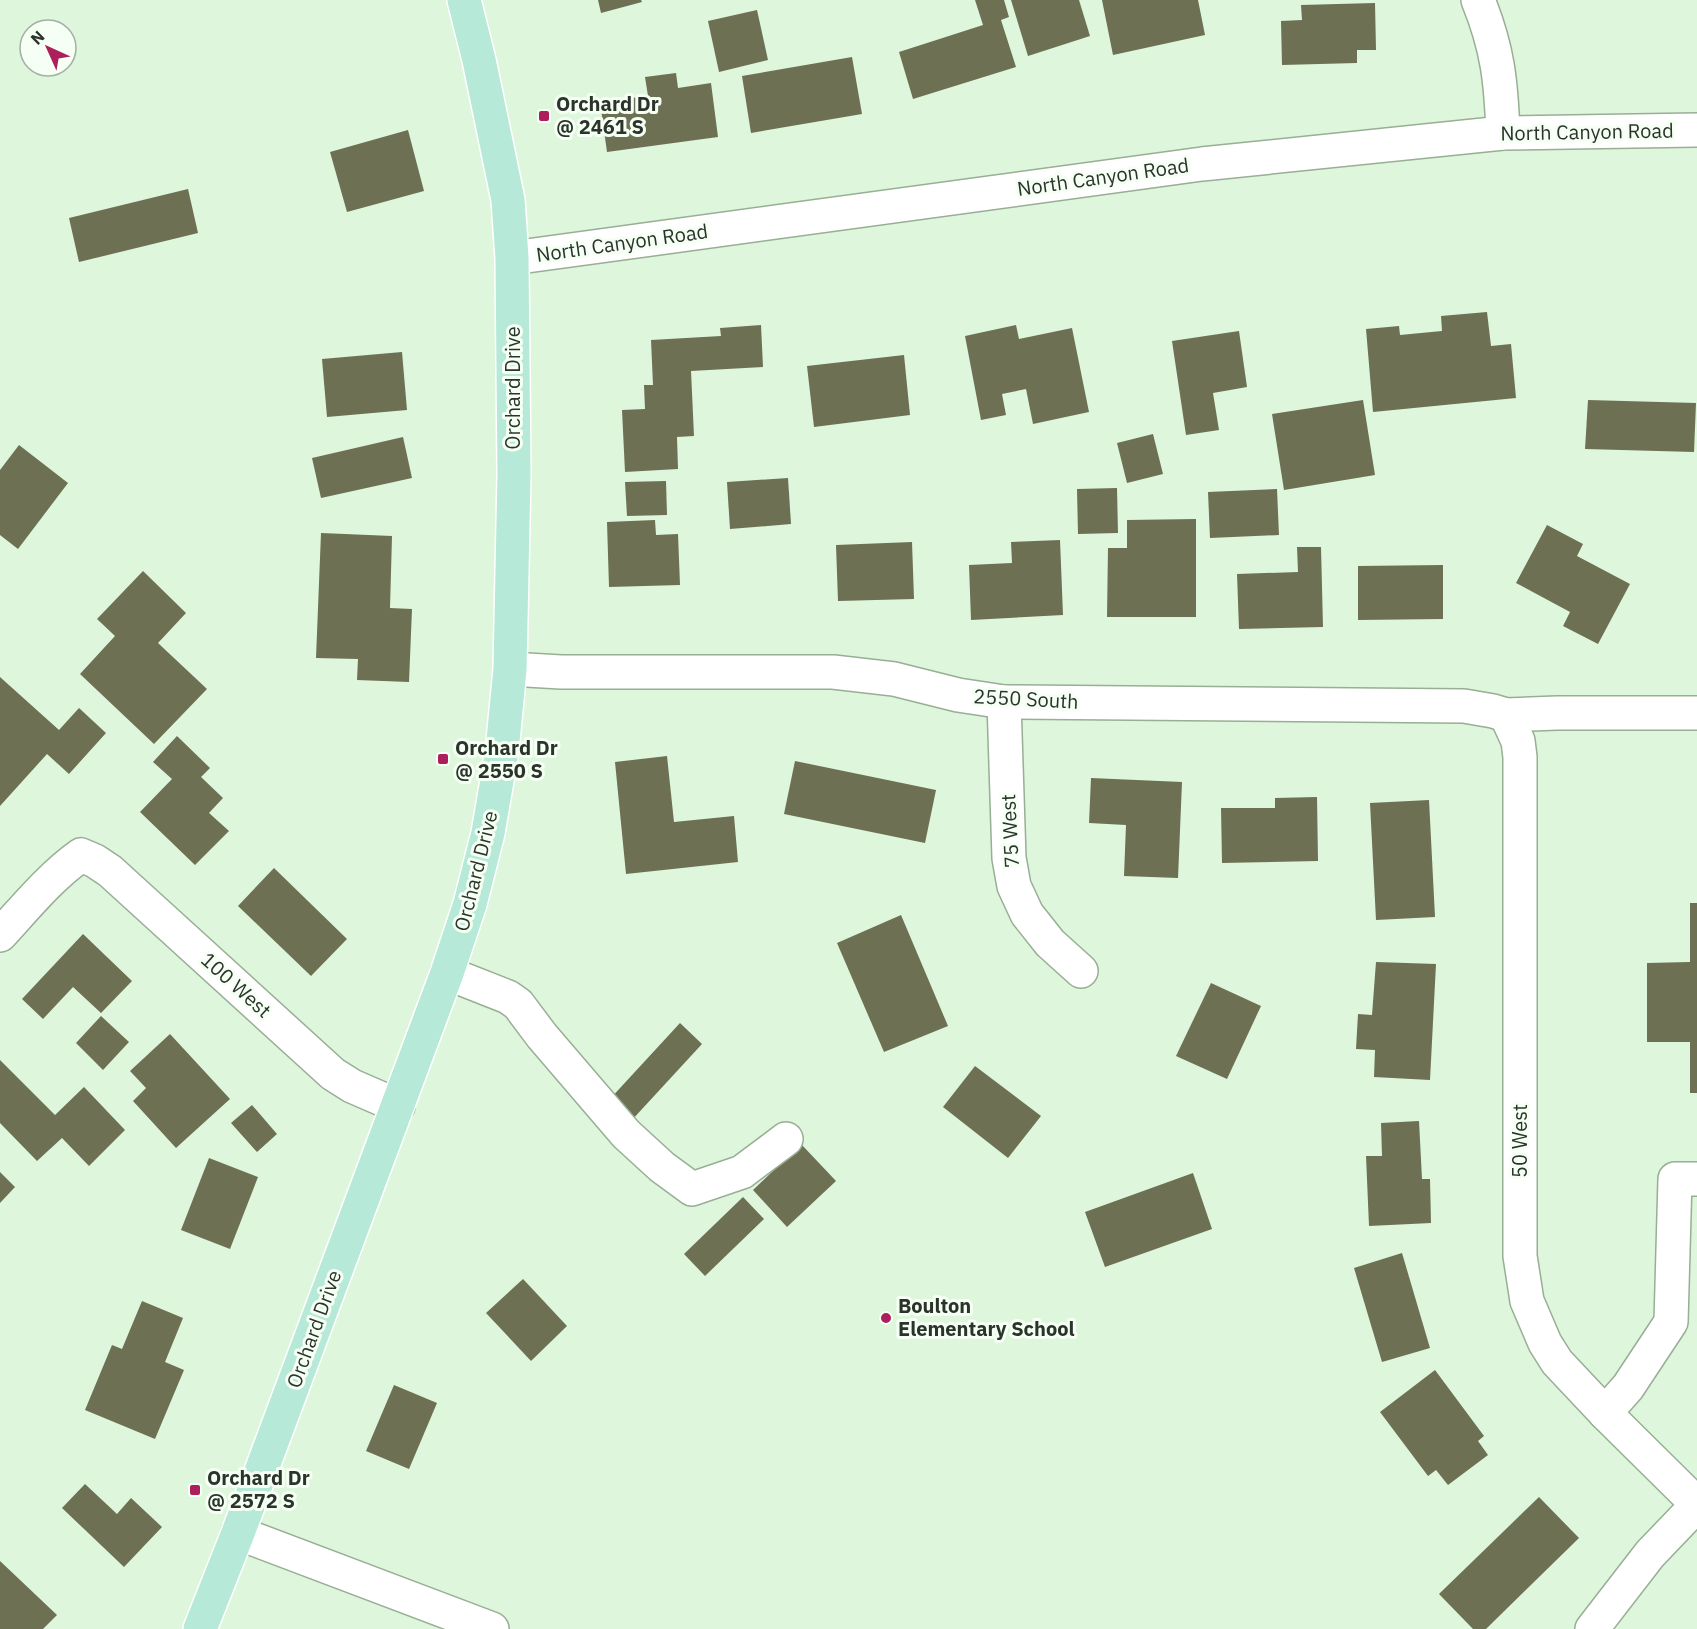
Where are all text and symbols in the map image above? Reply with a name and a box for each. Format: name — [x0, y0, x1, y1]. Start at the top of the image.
north arrow — [18, 18, 78, 78]
text: N — [26, 26, 49, 49]
place label: Orchard Dr @ 2461 S — [556, 90, 659, 140]
marker: Orchard Dr @ 2461 S — [537, 109, 551, 123]
street label: North Canyon Road — [1500, 116, 1674, 147]
street label: North Canyon Road — [1015, 151, 1191, 202]
street label: North Canyon Road — [534, 217, 710, 268]
street label: Orchard Drive — [499, 326, 526, 450]
street label: 2550 South — [973, 682, 1079, 715]
place label: Orchard Dr @ 2550 S — [455, 734, 558, 784]
marker: Orchard Dr @ 2550 S — [436, 752, 450, 766]
street label: 75 West — [994, 793, 1025, 869]
street label: Orchard Drive — [447, 808, 504, 934]
street label: 100 West — [195, 946, 277, 1023]
street label: 50 West — [1506, 1104, 1533, 1178]
street label: Orchard Drive — [280, 1266, 347, 1391]
place label: Boulton Elementary School — [898, 1292, 1075, 1342]
marker: Boulton Elementary School — [879, 1311, 893, 1325]
place label: Orchard Dr @ 2572 S — [207, 1464, 310, 1514]
marker: Orchard Dr @ 2572 S — [188, 1483, 202, 1497]

